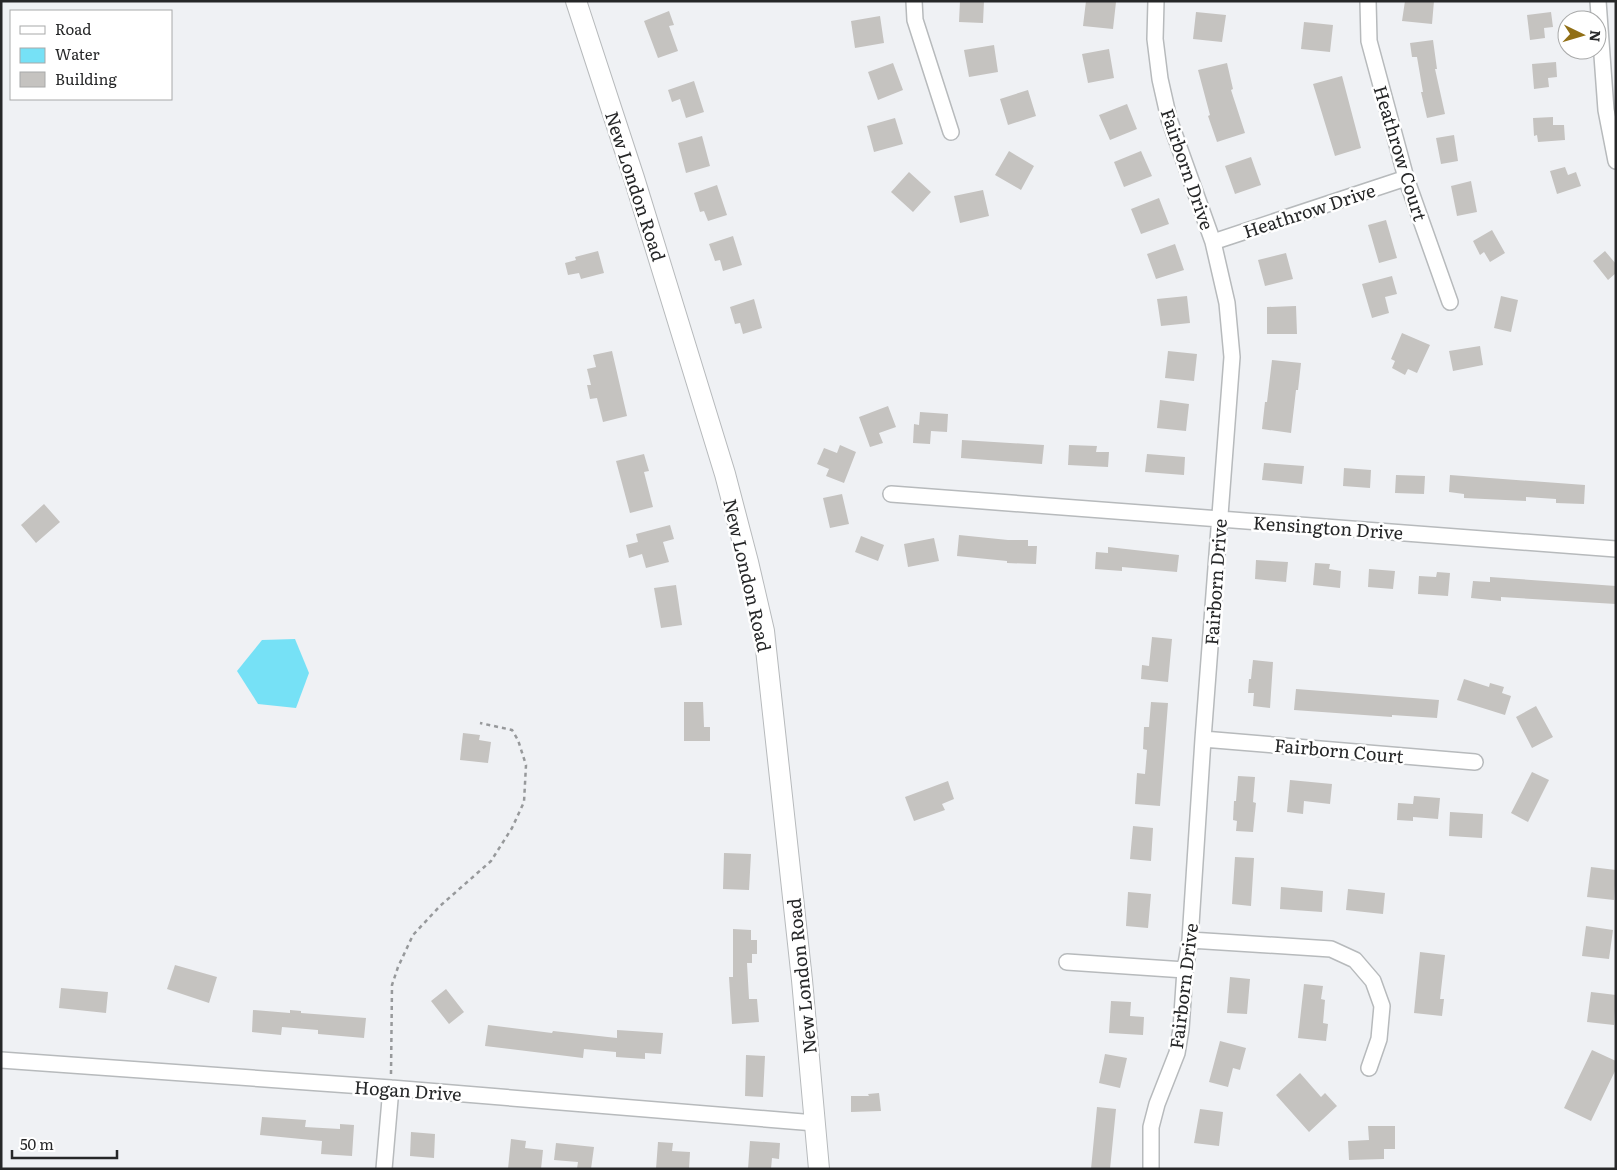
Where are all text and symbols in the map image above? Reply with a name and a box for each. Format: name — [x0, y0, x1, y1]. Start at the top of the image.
legend — [10, 10, 172, 100]
north arrow — [1557, 10, 1607, 60]
text: Road — [55, 17, 91, 40]
text: N — [1585, 29, 1606, 43]
text: Water — [55, 42, 100, 65]
text: Building — [55, 67, 117, 90]
street label: Heathrow Court — [1368, 82, 1435, 225]
street label: Fairborn Drive — [1155, 105, 1221, 233]
street label: New London Road — [599, 107, 673, 265]
street label: Heathrow Drive — [1239, 176, 1379, 244]
street label: New London Road — [717, 496, 779, 654]
street label: Kensington Drive — [1252, 508, 1404, 546]
street label: Fairborn Drive — [1197, 518, 1233, 646]
street label: Fairborn Court — [1273, 731, 1406, 769]
street label: New London Road — [779, 897, 823, 1055]
street label: Fairborn Drive — [1162, 921, 1204, 1051]
street label: Hogan Drive — [353, 1073, 463, 1107]
scale bar — [12, 1128, 118, 1160]
text: 50 m — [20, 1132, 54, 1155]

